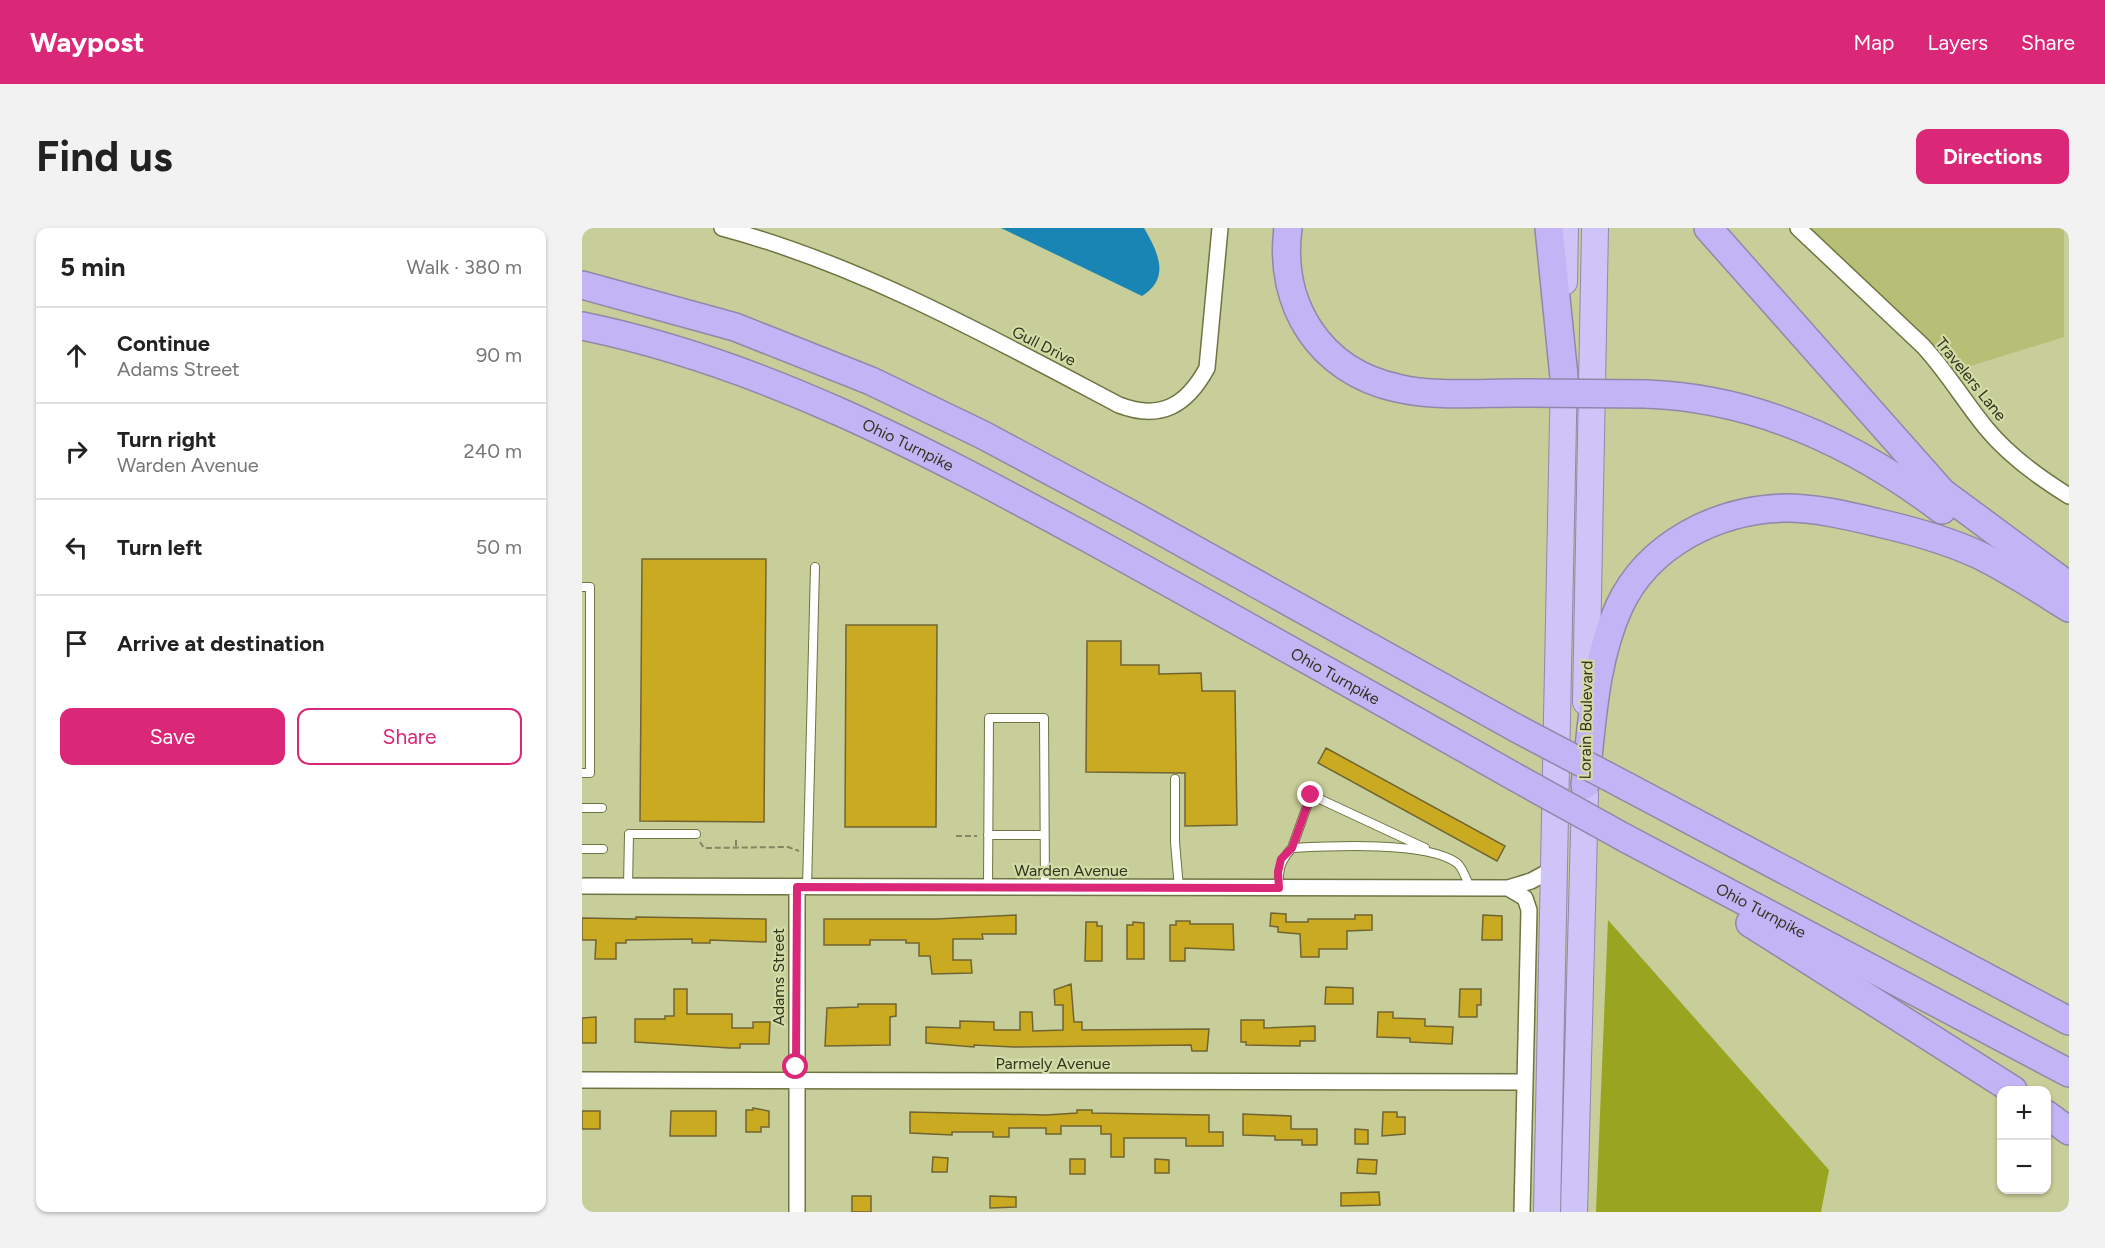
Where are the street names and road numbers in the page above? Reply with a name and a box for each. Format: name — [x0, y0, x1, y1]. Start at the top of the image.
street label: Gull Drive — [1009, 322, 1079, 370]
street label: Travelers Lane — [1932, 334, 2011, 425]
street label: Ohio Turnpike — [860, 414, 957, 475]
street label: Ohio Turnpike — [1288, 643, 1384, 708]
street label: Lorain Boulevard — [1575, 660, 1597, 780]
street label: Warden Avenue — [1014, 861, 1128, 880]
street label: Ohio Turnpike — [1713, 878, 1810, 942]
street label: Adams Street — [769, 928, 788, 1026]
street label: Parmely Avenue — [995, 1054, 1111, 1073]

